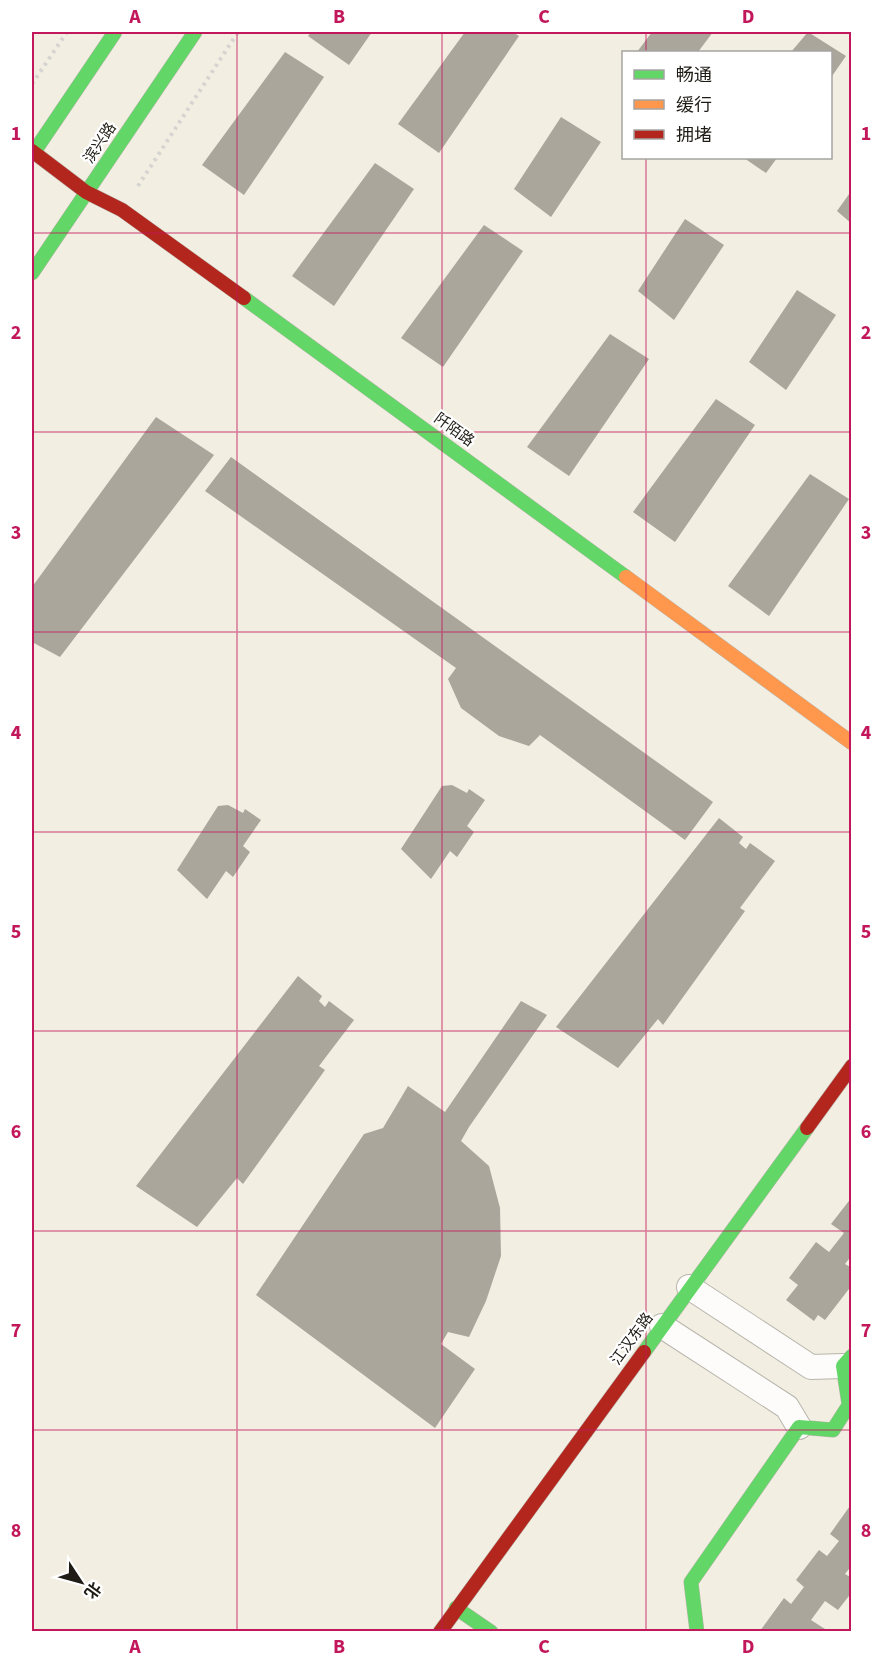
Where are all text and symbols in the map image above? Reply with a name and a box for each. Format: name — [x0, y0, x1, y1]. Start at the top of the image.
text: A — [128, 3, 141, 31]
text: B — [333, 3, 345, 31]
text: C — [538, 3, 550, 31]
text: D — [742, 3, 754, 31]
legend — [622, 51, 832, 159]
text: 畅通 — [676, 63, 712, 88]
text: 缓行 — [676, 93, 712, 118]
street label: 滨兴路 — [79, 118, 121, 168]
text: 1 — [11, 120, 21, 148]
text: 1 — [861, 120, 871, 148]
text: 拥堵 — [676, 123, 712, 148]
text: 2 — [11, 319, 21, 347]
text: 2 — [861, 319, 871, 347]
street label: 阡陌路 — [430, 408, 478, 452]
text: 3 — [11, 519, 21, 547]
text: 3 — [861, 519, 871, 547]
text: 4 — [11, 719, 22, 747]
text: 4 — [861, 719, 872, 747]
text: 5 — [11, 918, 21, 946]
text: 5 — [861, 918, 871, 946]
text: 6 — [11, 1118, 21, 1146]
text: 6 — [861, 1118, 871, 1146]
street label: 江汉东路 — [606, 1309, 658, 1369]
text: 7 — [11, 1317, 21, 1345]
text: 7 — [861, 1317, 871, 1345]
text: 8 — [11, 1517, 21, 1545]
text: 8 — [861, 1517, 871, 1545]
north arrow — [51, 1552, 111, 1612]
text: 北 — [79, 1577, 106, 1603]
text: A — [128, 1633, 141, 1661]
text: B — [333, 1633, 345, 1661]
text: C — [538, 1633, 550, 1661]
text: D — [742, 1633, 754, 1661]

